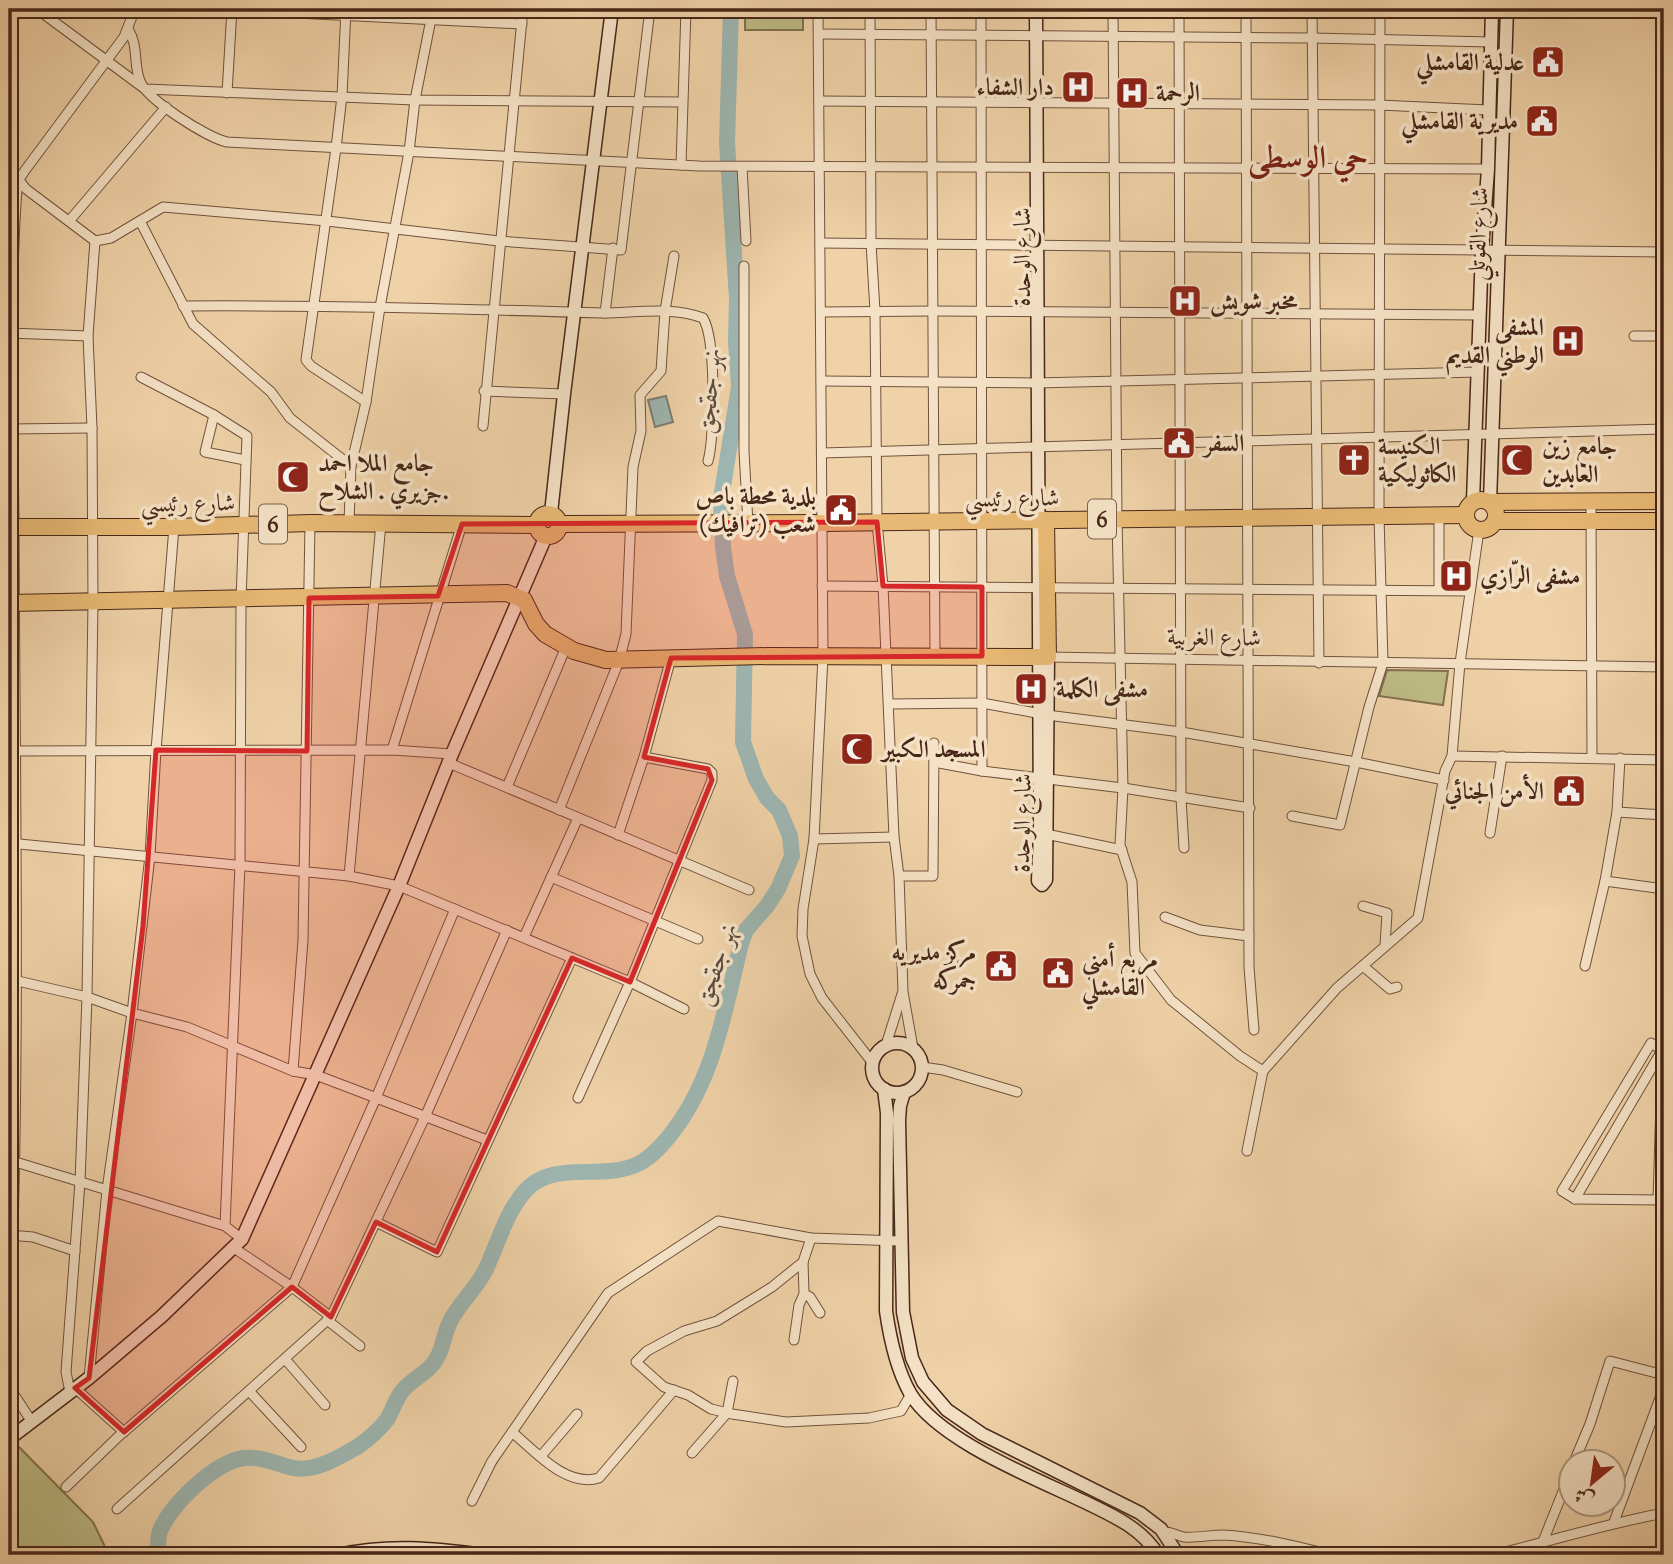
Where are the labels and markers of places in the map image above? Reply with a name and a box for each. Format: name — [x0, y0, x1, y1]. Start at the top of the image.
public building icon: عدلية القامشلي — [1529, 43, 1567, 81]
place label: عدلية القامشلي — [1415, 47, 1524, 85]
hospital icon: دار الشفاء — [1059, 68, 1097, 106]
place label: دار الشفاء — [977, 72, 1054, 106]
hospital icon: الرحمة — [1113, 74, 1151, 112]
place label: الرحمة — [1156, 78, 1200, 112]
public building icon: مديرية القامشلي — [1523, 102, 1561, 140]
place label: مديرية القامشلي — [1400, 106, 1518, 144]
hospital icon: مخبر شويش — [1166, 282, 1204, 320]
place label: مخبر شويش — [1210, 286, 1298, 320]
place label: المشفى الوطني القديم — [1446, 312, 1544, 377]
hospital icon: المشفى الوطني القديم — [1549, 322, 1587, 360]
public building icon: السفر — [1160, 424, 1198, 462]
place label: السفر — [1201, 428, 1244, 462]
place label: الكنيسة الكاثوليكية — [1378, 431, 1457, 493]
place label: جامع زين العابدين — [1542, 431, 1617, 493]
church icon: الكنيسة الكاثوليكية — [1335, 441, 1373, 479]
mosque icon: جامع زين العابدين — [1498, 441, 1536, 479]
place label: جامع الملا احمد جزيري . الشلاح. — [318, 448, 449, 513]
mosque icon: جامع الملا احمد جزيري . الشلاح. — [274, 458, 312, 496]
place label: بلدية محطة باص شعب (ترافيك) — [695, 481, 816, 543]
public building icon: بلدية محطة باص شعب (ترافيك) — [822, 491, 860, 529]
hospital icon: مشفى الرّازي — [1437, 557, 1475, 595]
place label: مشفى الرّازي — [1480, 560, 1580, 595]
hospital icon: مشفى الكلمة — [1012, 670, 1050, 708]
place label: مشفى الكلمة — [1056, 674, 1148, 708]
mosque icon: المسجد الكبير — [838, 730, 876, 768]
place label: المسجد الكبير — [879, 734, 986, 768]
public building icon: الأمن الجنائي — [1550, 772, 1588, 810]
place label: الأمن الجنائي — [1444, 773, 1544, 810]
place label: مركز مديريه جمركه — [892, 937, 976, 999]
place label: مربع أمني القامشلي — [1081, 942, 1158, 1010]
public building icon: مركز مديريه جمركه — [982, 947, 1020, 985]
public building icon: مربع أمني القامشلي — [1039, 954, 1077, 992]

